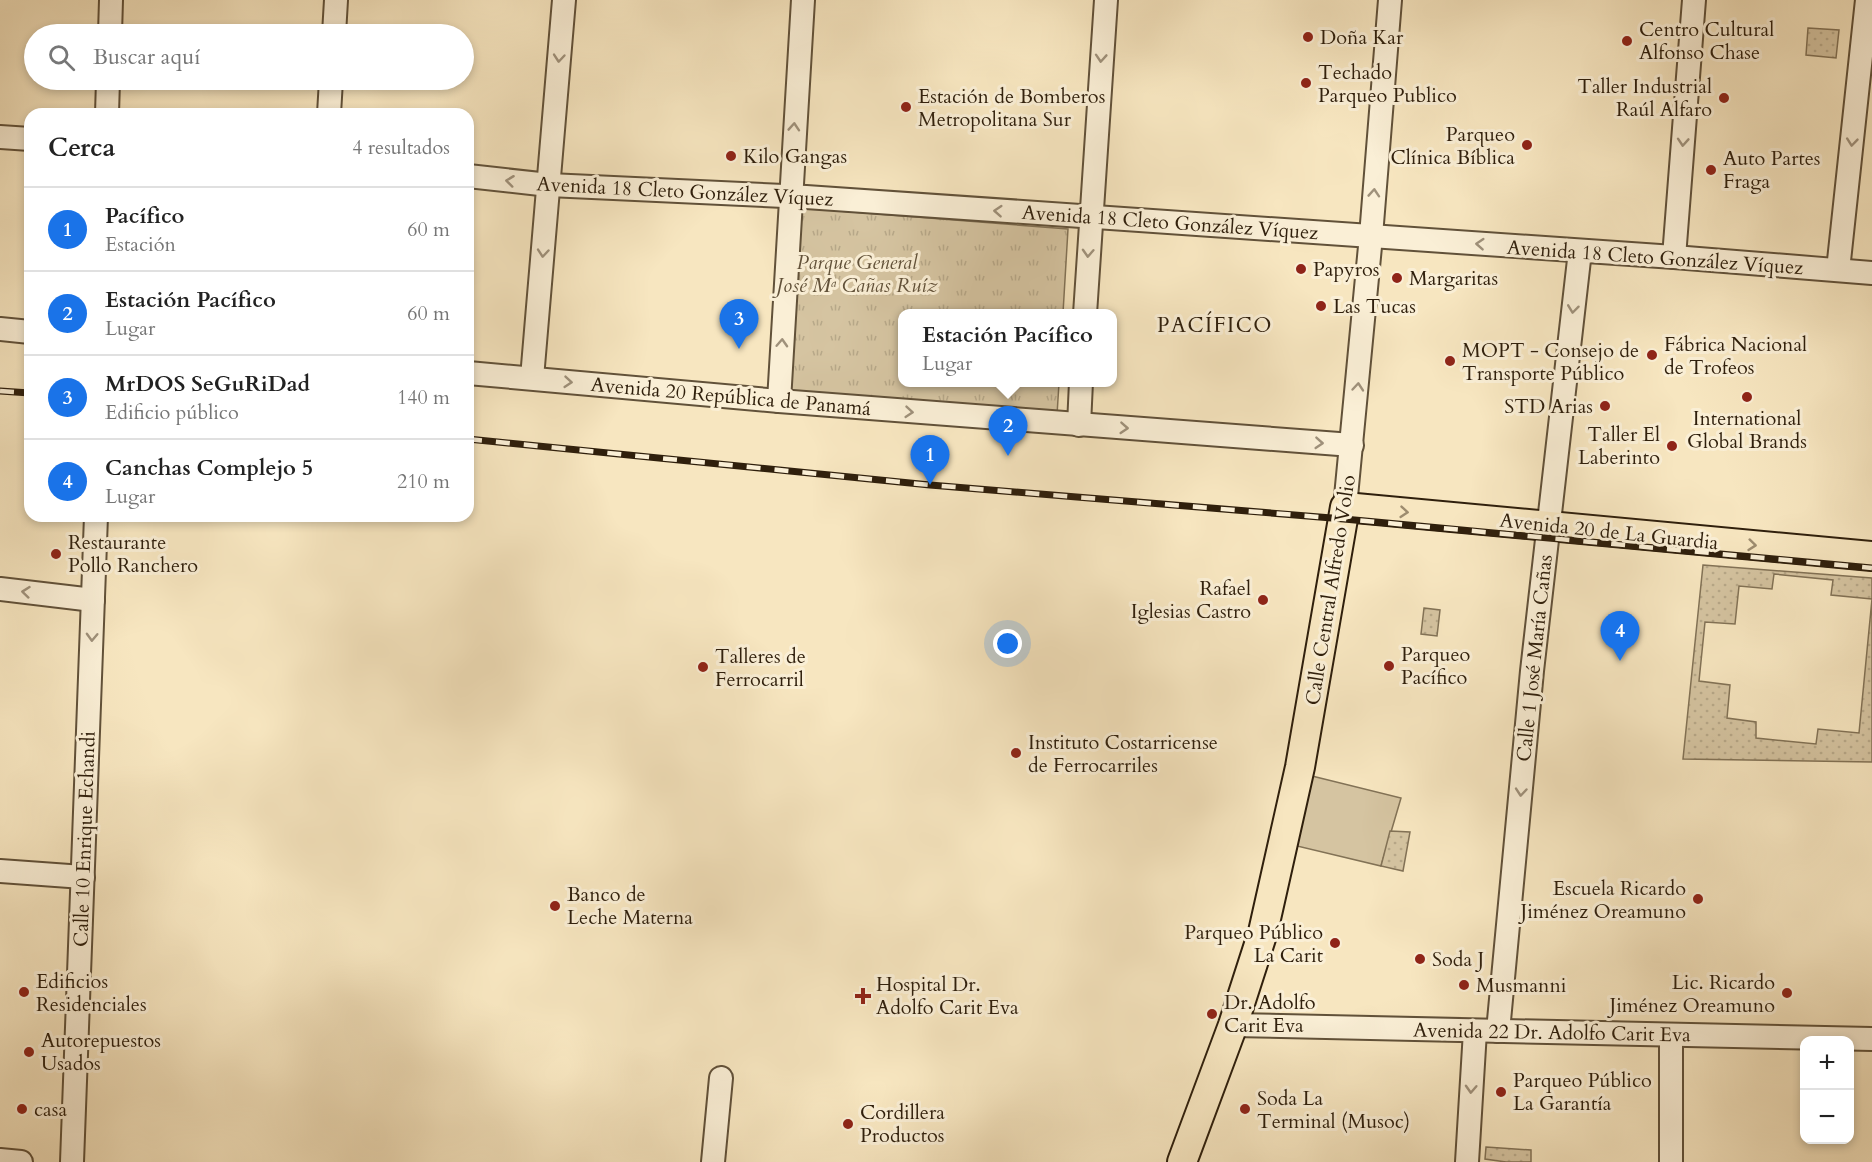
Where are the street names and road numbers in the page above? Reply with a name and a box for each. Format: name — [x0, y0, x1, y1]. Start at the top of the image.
street label: Avenida 18 Cleto González Víquez — [536, 170, 834, 213]
street label: Avenida 18 Cleto González Víquez — [1021, 199, 1319, 246]
street label: Avenida 18 Cleto González Víquez — [1506, 234, 1804, 281]
street label: Avenida 20 República de Panamá — [590, 371, 873, 422]
street label: Calle Central Alfredo Volio — [1299, 473, 1362, 707]
street label: Avenida 20 de La Guardia — [1498, 507, 1720, 556]
street label: Calle 1 José María Cañas — [1510, 553, 1559, 763]
street label: Calle 10 Enrique Echandi — [67, 730, 102, 947]
street label: Avenida 22 Dr. Adolfo Carit Eva — [1413, 1017, 1691, 1048]

